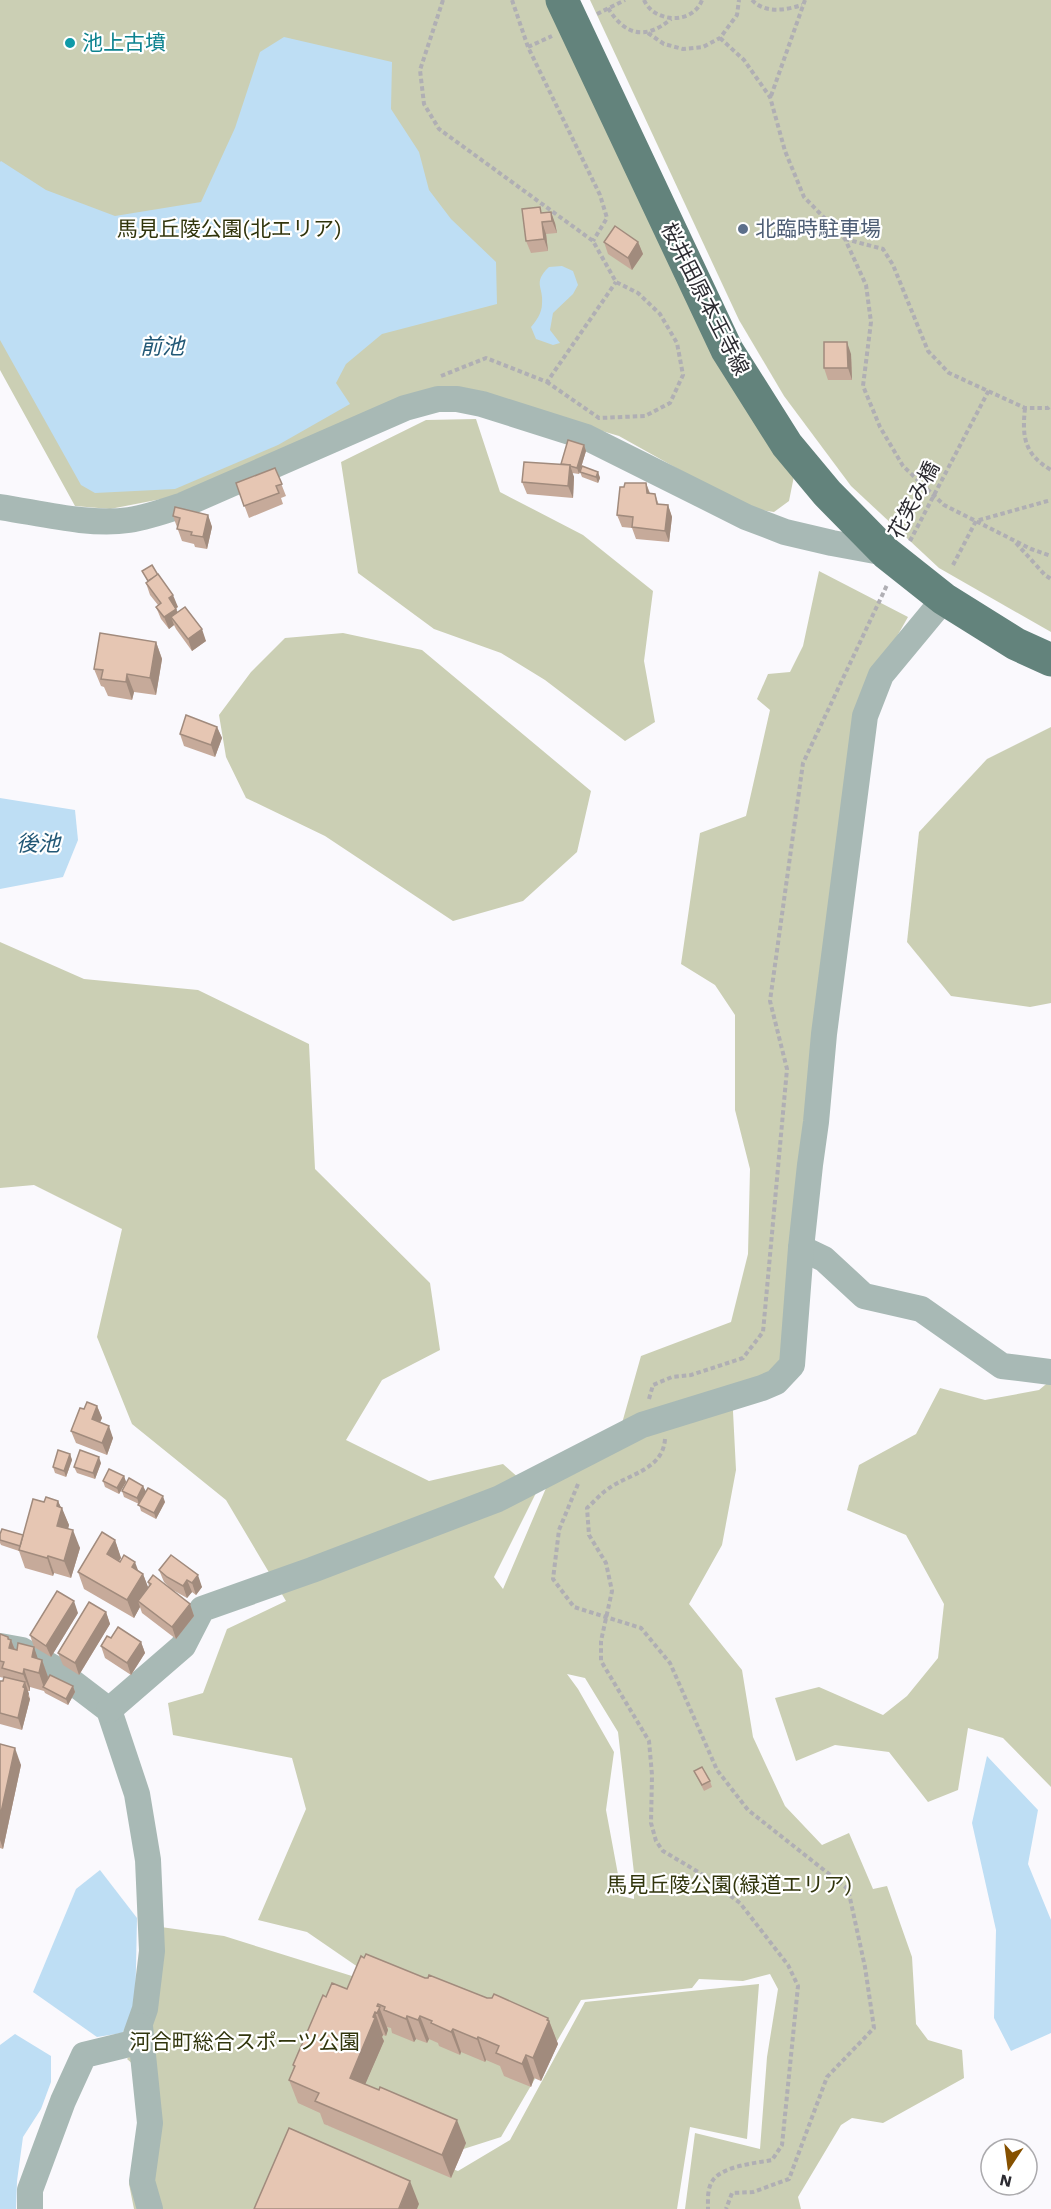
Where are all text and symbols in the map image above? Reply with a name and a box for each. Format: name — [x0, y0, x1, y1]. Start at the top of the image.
place label: 池上古墳 — [82, 30, 166, 55]
marker: 池上古墳 — [63, 36, 77, 50]
park label: 馬見丘陵公園(北エリア) — [117, 216, 341, 241]
place label: 北臨時駐車場 — [755, 216, 881, 241]
street label: 桜井田原本王寺線 — [656, 218, 755, 379]
marker: 北臨時駐車場 — [736, 222, 750, 236]
water label: 前池 — [140, 334, 186, 359]
street label: 花笑み橋 — [883, 457, 944, 543]
water label: 後池 — [16, 831, 62, 856]
park label: 馬見丘陵公園(緑道エリア) — [606, 1872, 852, 1897]
park label: 河合町総合スポーツ公園 — [130, 2029, 360, 2054]
north arrow — [979, 2137, 1039, 2197]
text: N — [998, 2171, 1014, 2192]

